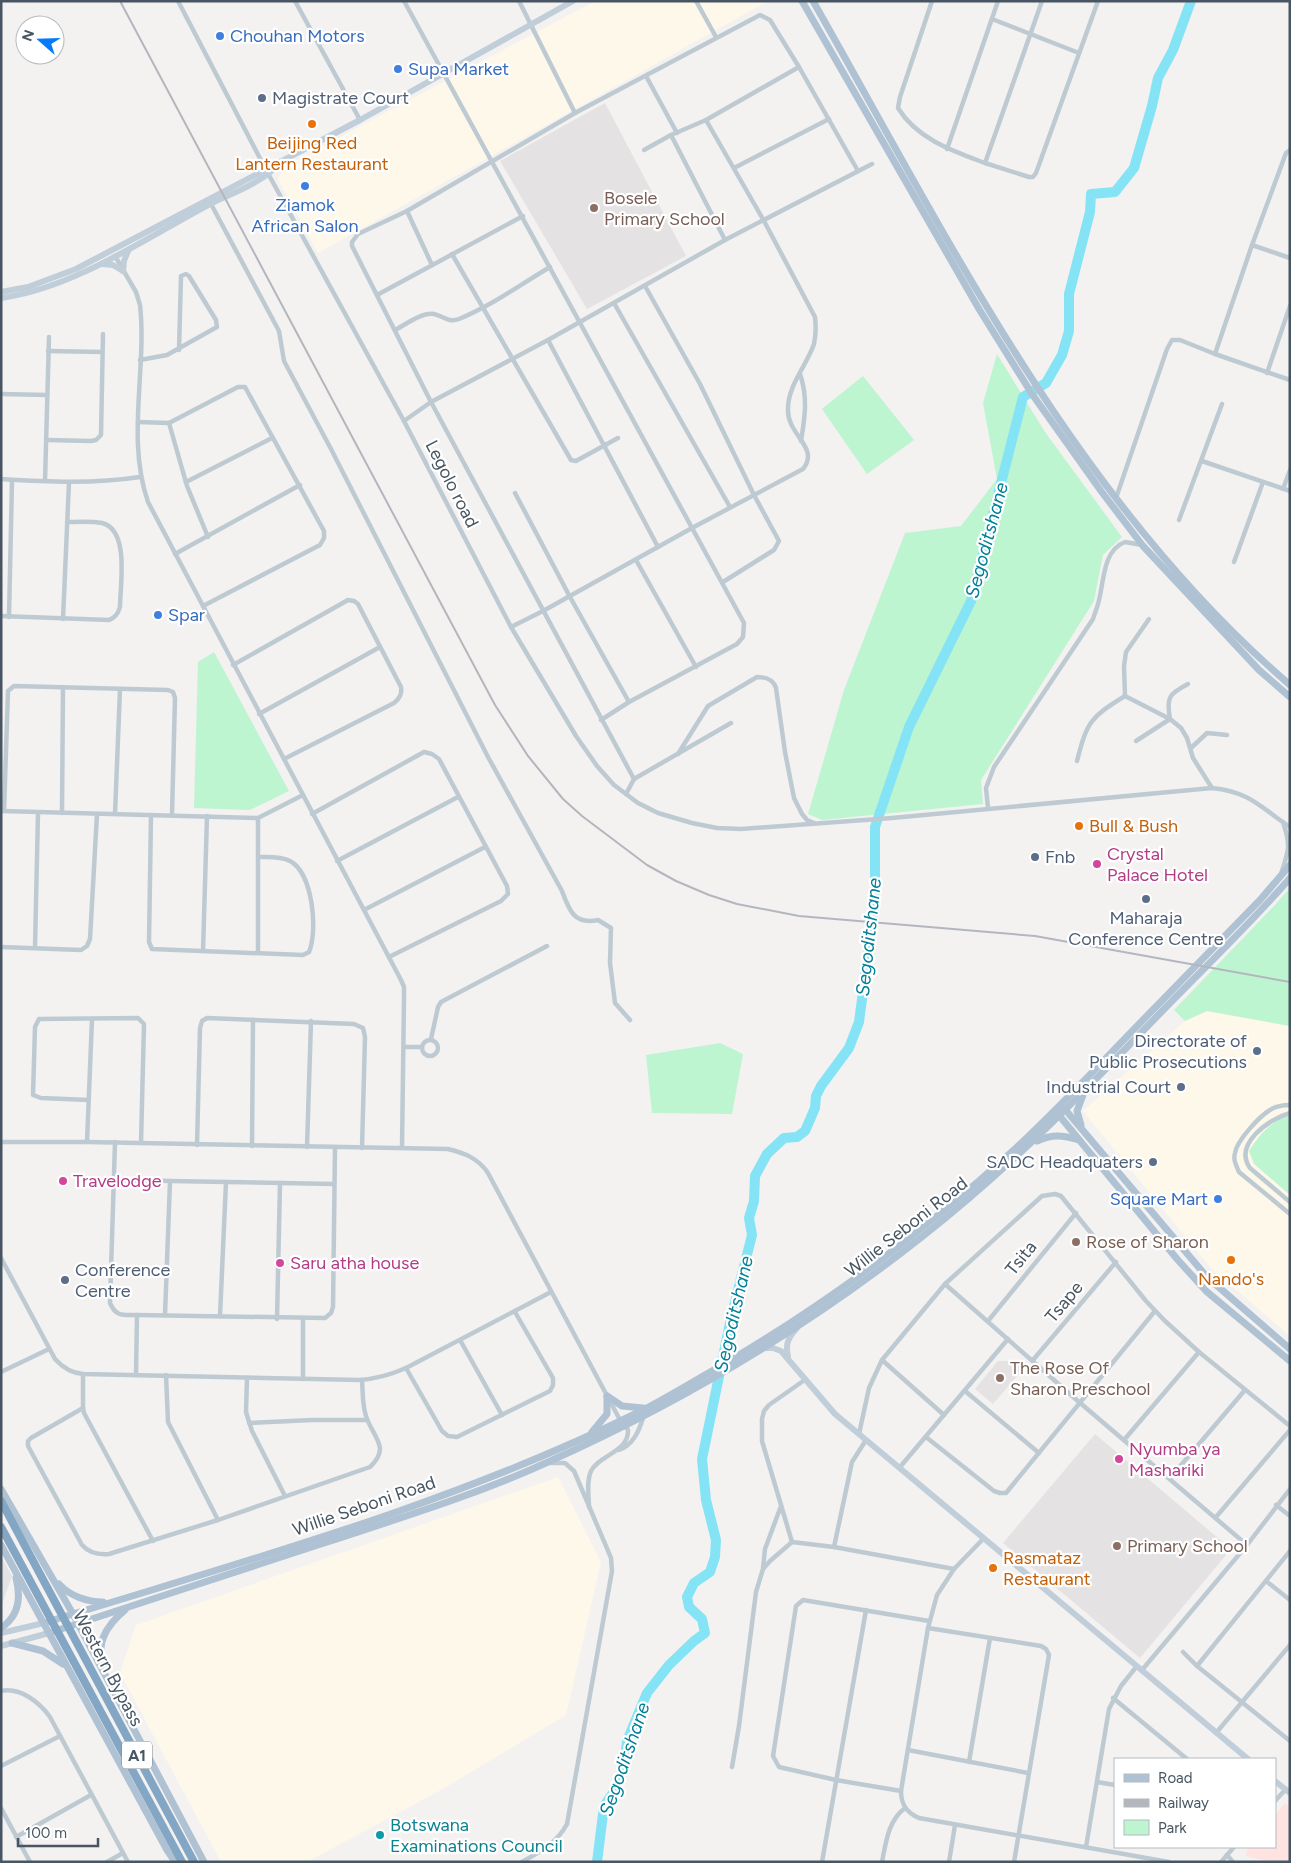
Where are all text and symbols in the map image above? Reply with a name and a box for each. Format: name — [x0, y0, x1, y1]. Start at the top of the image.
north arrow — [15, 15, 65, 65]
place label: Chouhan Motors — [230, 25, 365, 47]
text: N — [18, 28, 38, 44]
marker: Chouhan Motors — [214, 30, 226, 42]
place label: Supa Market — [408, 58, 509, 80]
marker: Supa Market — [392, 63, 404, 75]
place label: Magistrate Court — [272, 87, 409, 109]
marker: Magistrate Court — [256, 92, 268, 104]
marker: Beijing Red Lantern Restaurant — [306, 118, 318, 130]
place label: Beijing Red Lantern Restaurant — [235, 132, 389, 175]
marker: Ziamok African Salon — [299, 180, 311, 192]
place label: Bosele Primary School — [604, 187, 725, 230]
place label: Ziamok African Salon — [251, 194, 359, 237]
marker: Bosele Primary School — [588, 202, 600, 214]
street label: Legolo road — [421, 437, 483, 531]
water label: Segoditshane — [960, 479, 1013, 601]
place label: Spar — [168, 604, 205, 626]
marker: Spar — [152, 609, 164, 621]
place label: Bull & Bush — [1089, 815, 1178, 837]
marker: Bull & Bush — [1073, 820, 1085, 832]
place label: Crystal Palace Hotel — [1107, 843, 1208, 886]
place label: Fnb — [1045, 846, 1075, 868]
marker: Fnb — [1029, 851, 1041, 863]
marker: Crystal Palace Hotel — [1091, 858, 1103, 870]
water label: Segoditshane — [851, 876, 886, 997]
marker: Maharaja Conference Centre — [1140, 893, 1152, 905]
place label: Maharaja Conference Centre — [1068, 907, 1224, 950]
place label: Directorate of Public Prosecutions — [1089, 1030, 1247, 1073]
marker: Directorate of Public Prosecutions — [1251, 1045, 1263, 1057]
place label: Industrial Court — [1046, 1076, 1171, 1098]
marker: Industrial Court — [1175, 1081, 1187, 1093]
place label: SADC Headquaters — [986, 1151, 1143, 1173]
marker: SADC Headquaters — [1147, 1156, 1159, 1168]
place label: Travelodge — [73, 1170, 162, 1192]
street label: Willie Seboni Road — [840, 1172, 972, 1282]
marker: Travelodge — [57, 1175, 69, 1187]
place label: Square Mart — [1110, 1188, 1208, 1210]
marker: Square Mart — [1212, 1193, 1224, 1205]
place label: Rose of Sharon — [1086, 1231, 1209, 1253]
street label: Tsita — [1001, 1236, 1041, 1280]
marker: Rose of Sharon — [1070, 1236, 1082, 1248]
place label: Saru atha house — [290, 1252, 419, 1274]
water label: Segoditshane — [709, 1253, 758, 1375]
marker: Nando's — [1225, 1254, 1237, 1266]
marker: Saru atha house — [274, 1257, 286, 1269]
place label: Conference Centre — [75, 1259, 171, 1302]
place label: Nando's — [1198, 1268, 1264, 1290]
marker: Conference Centre — [59, 1274, 71, 1286]
street label: Tsape — [1040, 1277, 1088, 1327]
place label: The Rose Of Sharon Preschool — [1010, 1357, 1151, 1400]
marker: The Rose Of Sharon Preschool — [994, 1372, 1006, 1384]
place label: Nyumba ya Mashariki — [1129, 1438, 1220, 1481]
marker: Nyumba ya Mashariki — [1113, 1453, 1125, 1465]
street label: Willie Seboni Road — [290, 1471, 438, 1541]
place label: Primary School — [1127, 1535, 1248, 1557]
marker: Primary School — [1111, 1540, 1123, 1552]
place label: Rasmataz Restaurant — [1003, 1547, 1091, 1590]
marker: Rasmataz Restaurant — [987, 1562, 999, 1574]
street label: Western Bypass — [68, 1606, 148, 1730]
water label: Segoditshane — [594, 1699, 655, 1819]
road number: A1 — [122, 1742, 152, 1768]
legend — [1114, 1758, 1276, 1848]
text: Road — [1158, 1769, 1193, 1787]
text: Railway — [1158, 1794, 1209, 1812]
place label: Botswana Examinations Council — [390, 1814, 563, 1857]
scale bar — [18, 1816, 98, 1848]
text: Park — [1158, 1819, 1187, 1837]
text: 100 m — [25, 1824, 67, 1842]
marker: Botswana Examinations Council — [374, 1829, 386, 1841]

